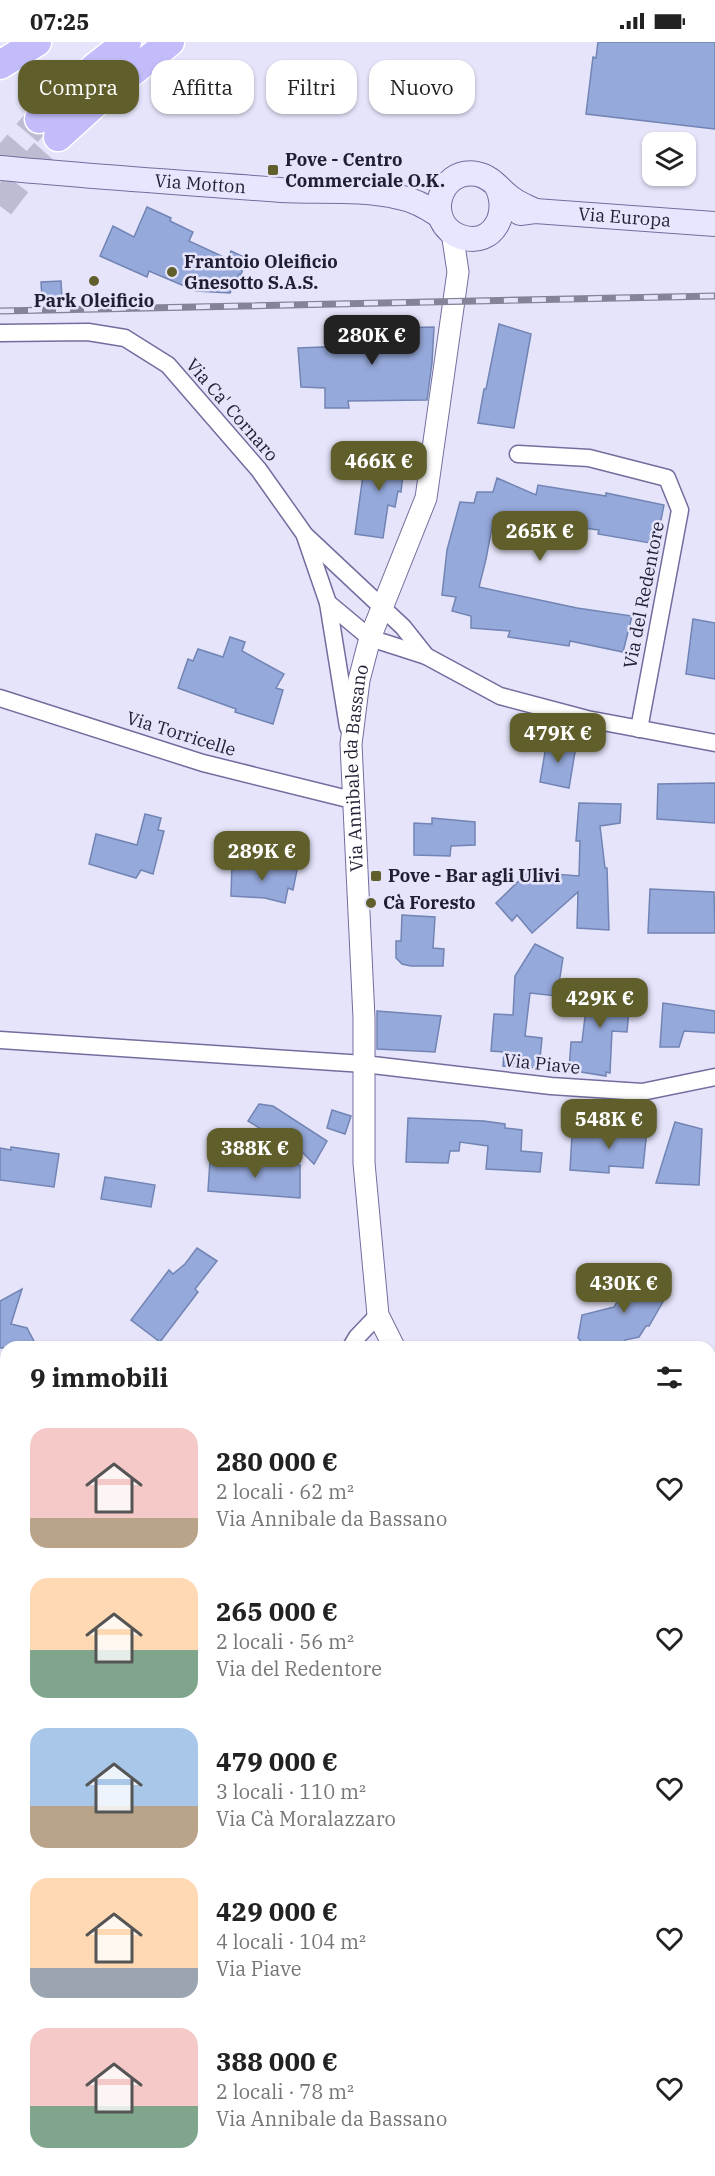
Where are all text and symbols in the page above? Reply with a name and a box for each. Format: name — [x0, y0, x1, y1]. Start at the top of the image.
text: 07:25 — [30, 7, 89, 36]
chip: Compra — [18, 60, 139, 114]
chip: Affitta — [151, 60, 254, 114]
chip: Filtri — [266, 60, 357, 114]
chip: Nuovo — [369, 60, 475, 114]
map controls — [642, 132, 696, 186]
button: layers — [642, 132, 696, 186]
place label: Pove - Centro Commerciale O.K. — [285, 148, 445, 192]
marker: Pove - Centro Commerciale O.K. — [266, 163, 280, 177]
street label: Via Motton — [154, 169, 247, 198]
street label: Via Europa — [577, 202, 672, 232]
place label: Frantoio Oleificio Gnesotto S.A.S. — [184, 250, 338, 294]
marker: Frantoio Oleificio Gnesotto S.A.S. — [165, 265, 179, 279]
marker: Park Oleificio — [87, 274, 101, 288]
place label: Park Oleificio — [34, 289, 154, 312]
pin: 280K € — [323, 315, 421, 366]
text: 280K € — [338, 321, 406, 348]
street label: Via Ca' Cornaro — [181, 353, 283, 466]
pin: 466K € — [330, 441, 428, 492]
text: 466K € — [345, 447, 413, 474]
pin: 265K € — [491, 511, 589, 562]
text: 265K € — [506, 517, 574, 544]
street label: Via del Redentore — [618, 519, 669, 670]
street label: Via Annibale da Bassano — [339, 662, 374, 872]
street label: Via Torricelle — [124, 706, 239, 761]
pin: 479K € — [509, 713, 607, 764]
text: 479K € — [524, 719, 592, 746]
pin: 289K € — [213, 831, 311, 882]
text: 289K € — [228, 837, 296, 864]
place label: Pove - Bar agli Ulivi — [388, 864, 560, 887]
marker: Pove - Bar agli Ulivi — [369, 869, 383, 883]
place label: Cà Foresto — [383, 891, 476, 914]
marker: Cà Foresto — [364, 896, 378, 910]
pin: 429K € — [551, 978, 649, 1029]
text: 429K € — [566, 984, 634, 1011]
street label: Via Piave — [503, 1048, 581, 1079]
pin: 548K € — [560, 1099, 658, 1150]
text: 548K € — [575, 1105, 643, 1132]
pin: 388K € — [206, 1128, 304, 1179]
text: 388K € — [221, 1134, 289, 1161]
pin: 430K € — [575, 1263, 673, 1314]
text: 430K € — [590, 1269, 658, 1296]
text: 9 immobili — [30, 1360, 168, 1394]
icon: filters — [653, 1361, 686, 1394]
text: 280 000 € — [216, 1444, 338, 1478]
icon: home — [78, 1452, 150, 1524]
icon: heart — [653, 1472, 686, 1505]
text: 2 locali · 62 m² — [216, 1478, 354, 1505]
text: Via Annibale da Bassano — [216, 1505, 447, 1532]
text: 265 000 € — [216, 1594, 338, 1628]
icon: home — [78, 1602, 150, 1674]
icon: heart — [653, 1622, 686, 1655]
text: 2 locali · 56 m² — [216, 1628, 354, 1655]
text: Via del Redentore — [216, 1655, 382, 1682]
text: 479 000 € — [216, 1744, 338, 1778]
icon: home — [78, 1752, 150, 1824]
icon: heart — [653, 1772, 686, 1805]
text: 3 locali · 110 m² — [216, 1778, 366, 1805]
text: Via Cà Moralazzaro — [216, 1805, 396, 1832]
text: 429 000 € — [216, 1894, 338, 1928]
icon: home — [78, 1902, 150, 1974]
icon: heart — [653, 1922, 686, 1955]
text: 4 locali · 104 m² — [216, 1928, 366, 1955]
text: Via Piave — [216, 1955, 301, 1982]
text: 388 000 € — [216, 2044, 338, 2078]
icon: home — [78, 2052, 150, 2124]
icon: heart — [653, 2072, 686, 2105]
text: 2 locali · 78 m² — [216, 2078, 354, 2105]
text: Via Annibale da Bassano — [216, 2105, 447, 2132]

